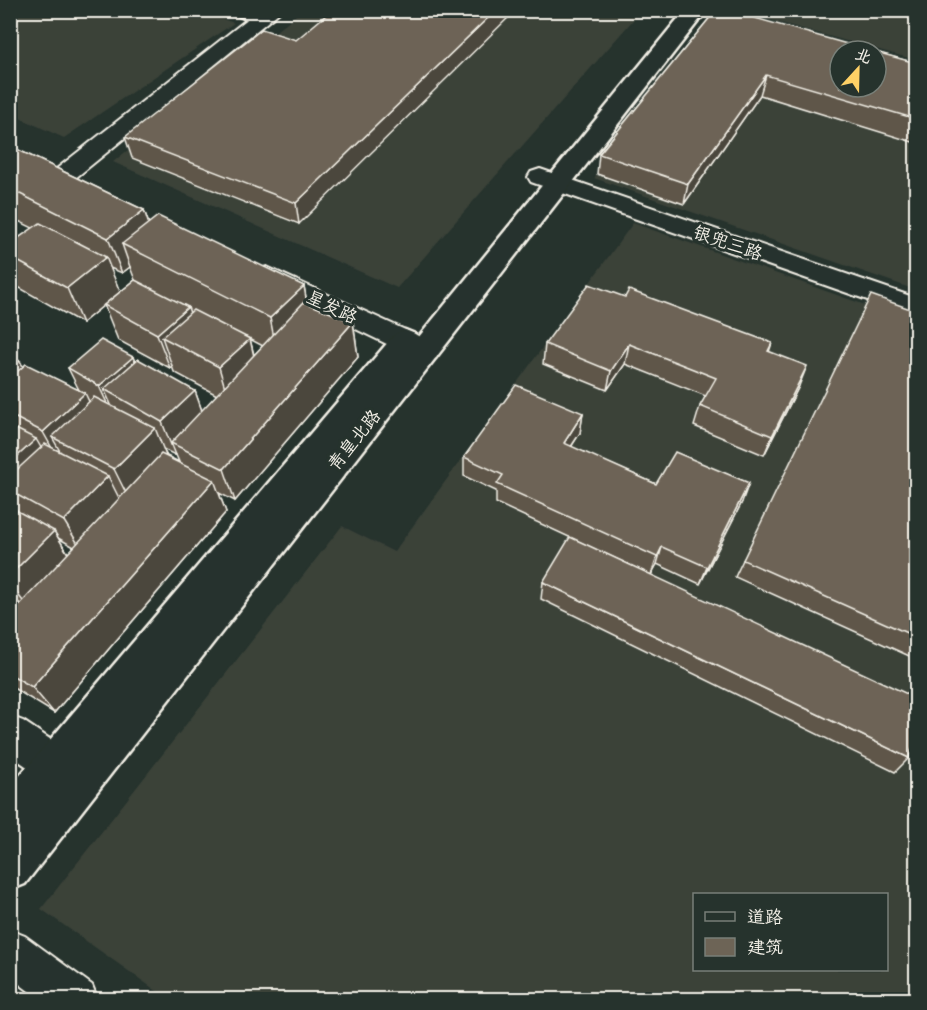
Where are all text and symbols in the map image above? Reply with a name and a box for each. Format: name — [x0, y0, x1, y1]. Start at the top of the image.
north arrow — [828, 39, 888, 99]
text: 北 — [852, 43, 875, 69]
street label: 银兜三路 — [690, 220, 766, 267]
street label: 星发路 — [302, 285, 362, 330]
street label: 青皇北路 — [322, 404, 387, 476]
legend — [693, 893, 888, 971]
text: 道路 — [747, 905, 783, 930]
text: 建筑 — [747, 935, 783, 960]

